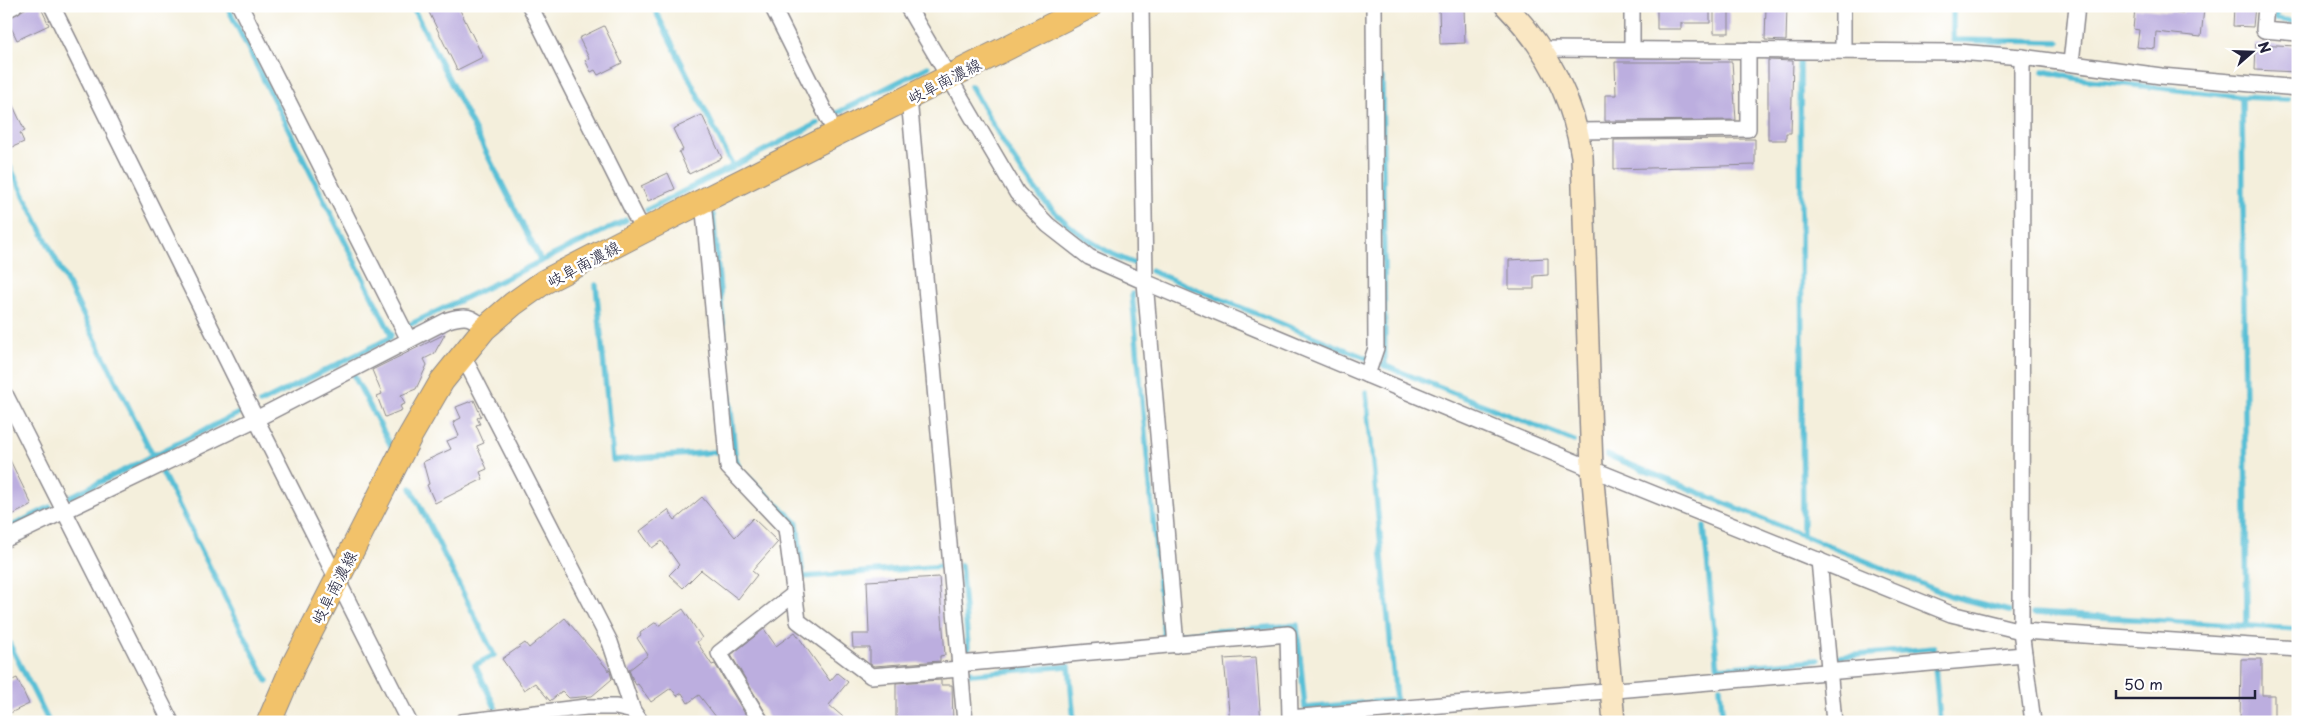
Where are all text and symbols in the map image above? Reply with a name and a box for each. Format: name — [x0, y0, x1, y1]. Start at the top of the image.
north arrow — [2226, 28, 2276, 78]
text: N — [2253, 39, 2276, 56]
street label: 岐阜南濃線 — [903, 51, 985, 109]
street label: 岐阜南濃線 — [542, 234, 624, 292]
street label: 岐阜南濃線 — [304, 546, 362, 628]
scale bar — [2116, 668, 2255, 700]
text: 50 m — [2124, 672, 2163, 695]

